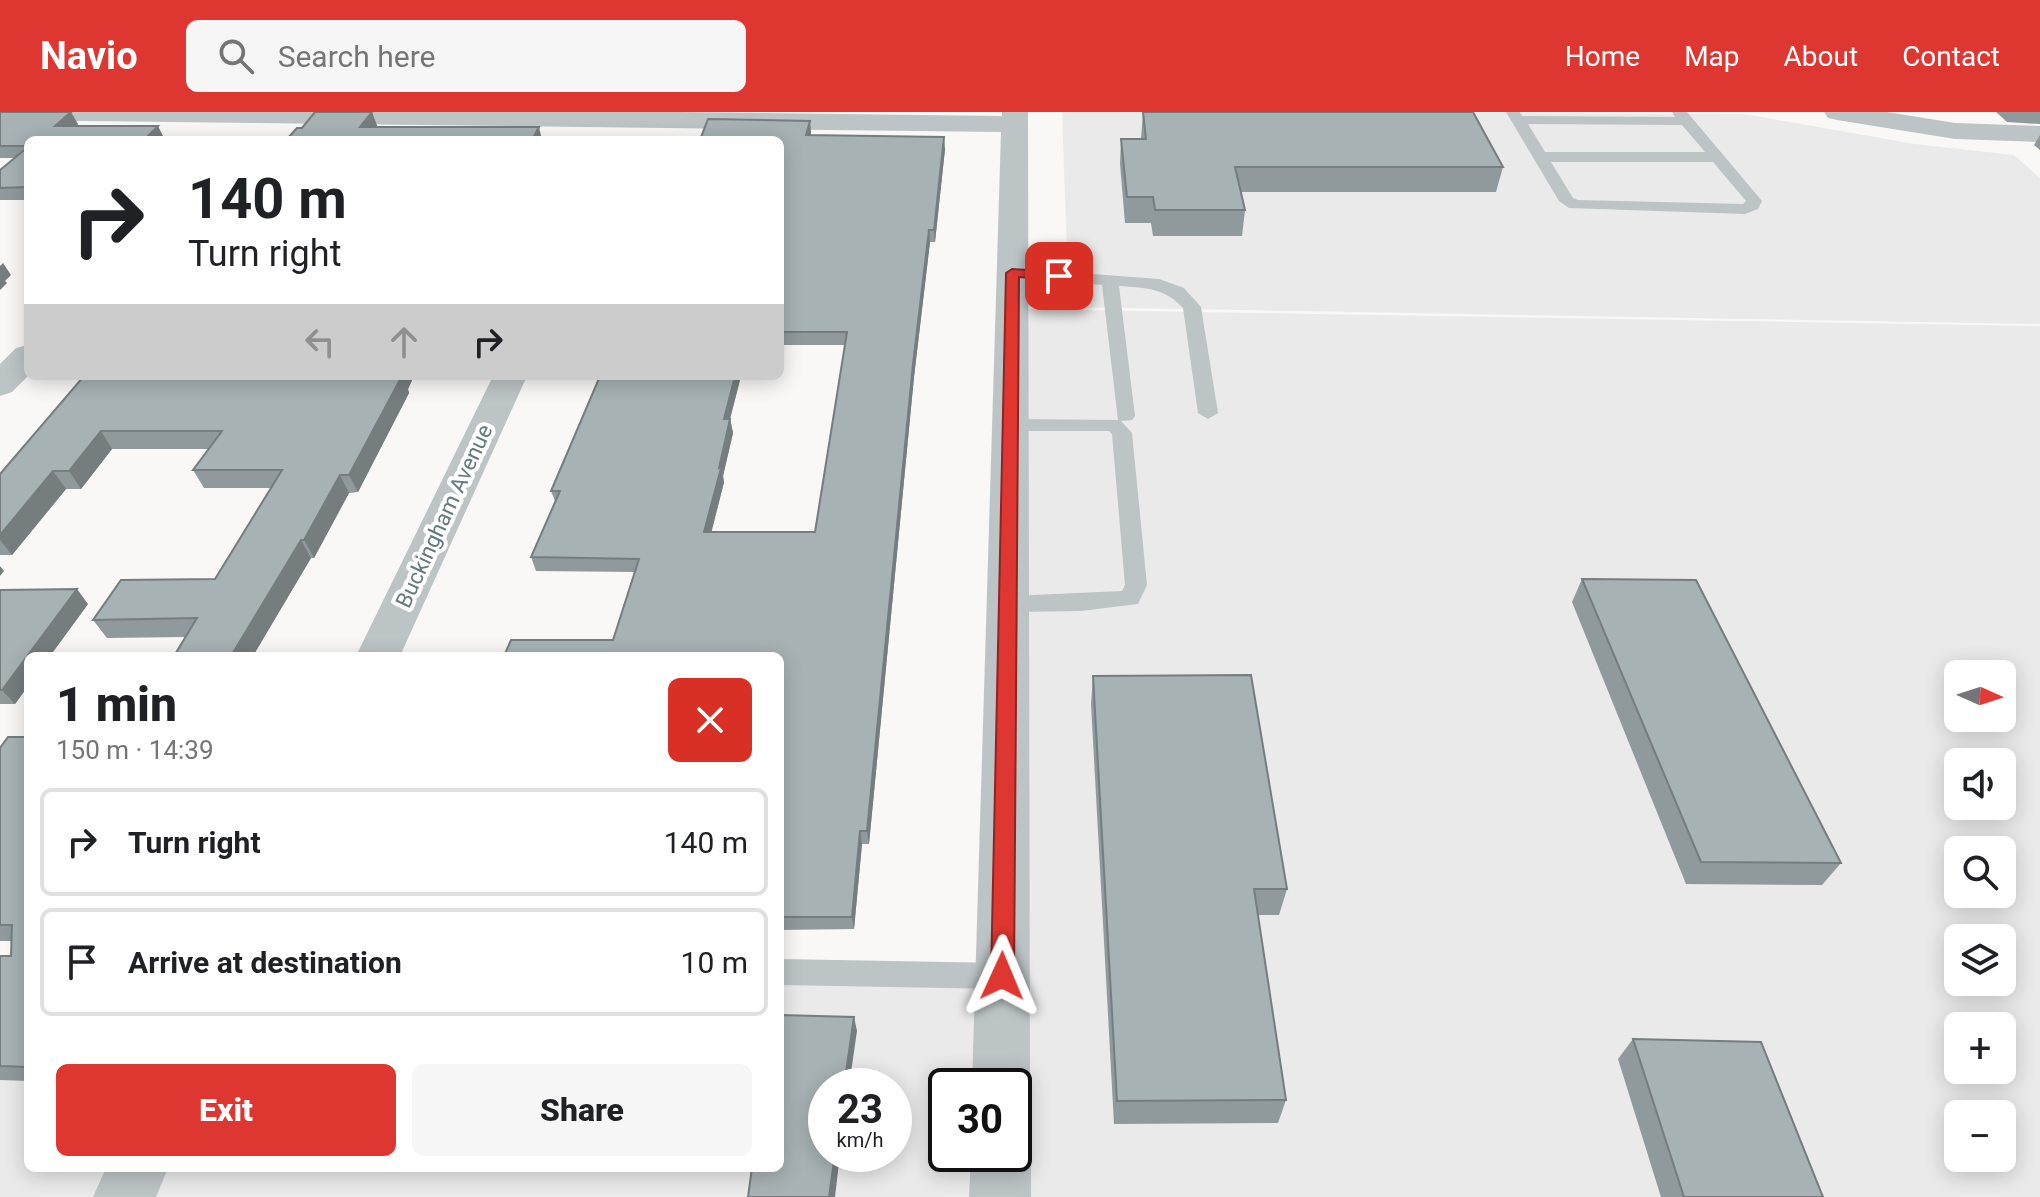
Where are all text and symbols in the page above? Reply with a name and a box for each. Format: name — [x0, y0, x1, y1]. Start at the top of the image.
search box — [186, 20, 746, 92]
text: Navio — [40, 34, 138, 78]
icon: search — [214, 34, 258, 78]
text: Search here — [278, 39, 435, 74]
text: Home — [1565, 40, 1640, 73]
text: Map — [1684, 40, 1740, 73]
text: About — [1784, 40, 1858, 73]
text: Contact — [1902, 40, 2000, 73]
text: 140 m — [188, 166, 347, 232]
icon: right — [56, 168, 160, 272]
text: Turn right — [188, 233, 341, 275]
pin — [1025, 242, 1093, 310]
icon: arrive — [1037, 254, 1081, 298]
icon: left — [298, 320, 342, 364]
icon: ahead — [382, 320, 426, 364]
icon: right — [466, 320, 510, 364]
street label: Buckingham Avenue — [391, 420, 497, 612]
north arrow — [1944, 660, 2016, 732]
map controls — [1944, 660, 2016, 1172]
text: 1 min — [56, 676, 177, 733]
button: close — [668, 678, 752, 762]
text: 150 m · 14:39 — [56, 735, 214, 765]
button: sound — [1944, 748, 2016, 820]
icon: right — [60, 820, 104, 864]
text: Turn right — [128, 825, 261, 860]
text: 140 m — [664, 825, 748, 860]
button: search — [1944, 836, 2016, 908]
button: layers — [1944, 924, 2016, 996]
position arrow — [960, 934, 1044, 1018]
icon: arrive — [60, 940, 104, 984]
text: Arrive at destination — [128, 945, 402, 980]
text: 10 m — [681, 945, 748, 980]
button: + — [1944, 1012, 2016, 1084]
button: Exit — [56, 1064, 396, 1156]
button: Share — [412, 1064, 752, 1156]
speed limit sign: 30 — [928, 1068, 1032, 1172]
text: 23 — [837, 1086, 883, 1133]
button: − — [1944, 1100, 2016, 1172]
text: km/h — [837, 1128, 883, 1152]

